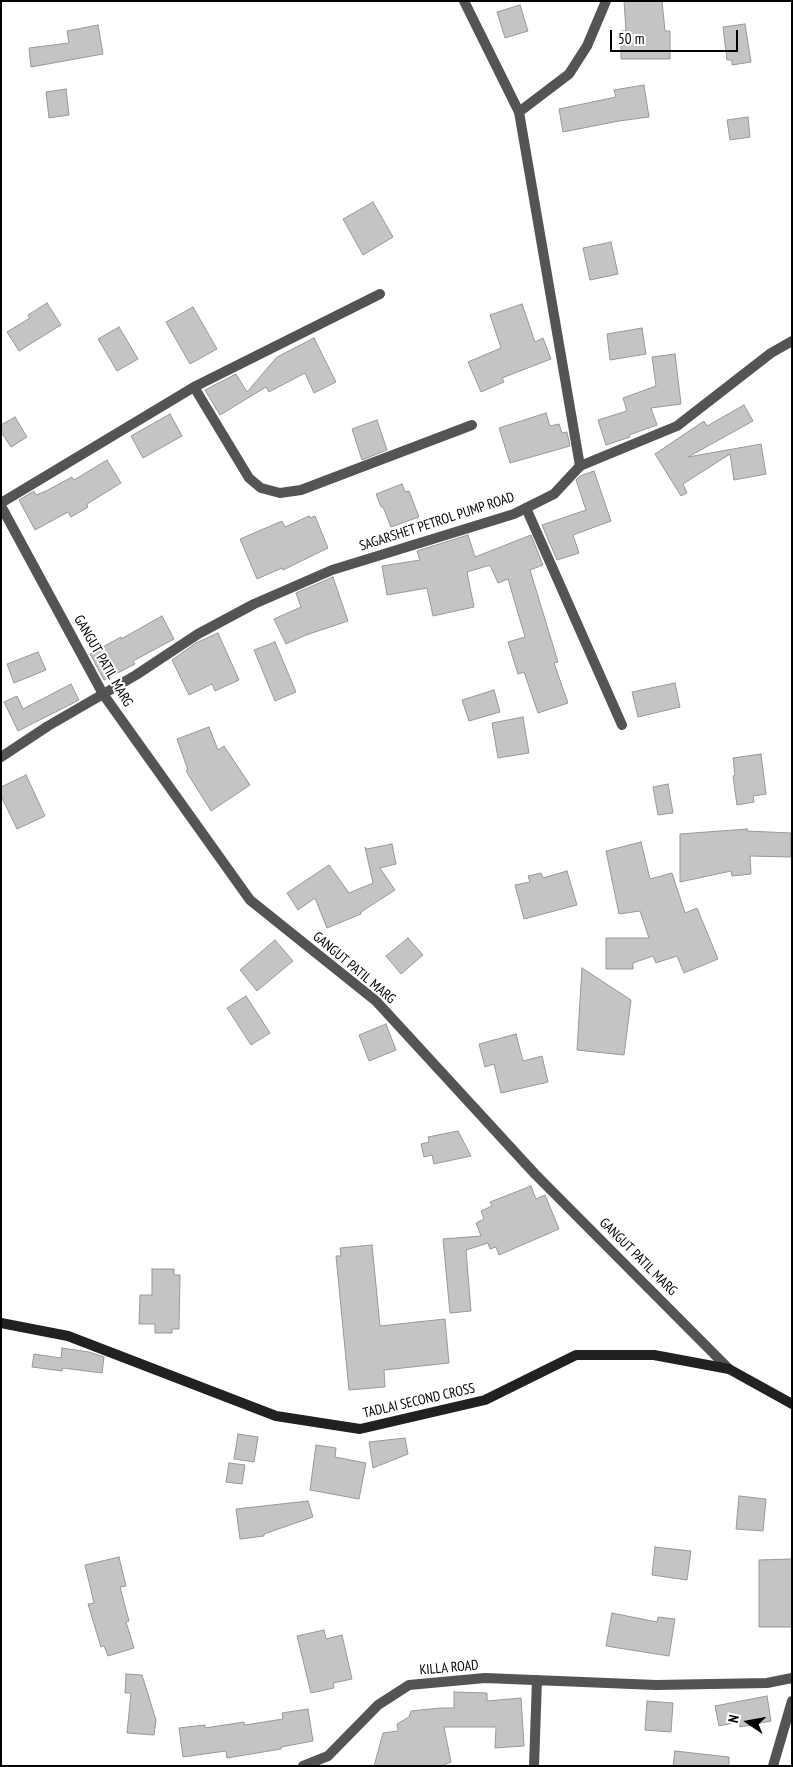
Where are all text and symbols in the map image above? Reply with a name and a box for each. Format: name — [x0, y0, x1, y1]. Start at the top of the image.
scale bar — [613, 20, 740, 52]
text: 50 m — [618, 29, 644, 48]
street label: SAGARSHET PETROL PUMP ROAD — [357, 489, 517, 555]
street label: GANGUT PATIL MARG — [70, 612, 136, 710]
street label: GANGUT PATIL MARG — [309, 928, 399, 1008]
street label: GANGUT PATIL MARG — [596, 1215, 680, 1299]
street label: TADLAI SECOND CROSS — [361, 1380, 477, 1422]
street label: KILLA ROAD — [419, 1657, 479, 1679]
north arrow — [723, 1697, 773, 1747]
text: N — [724, 1713, 743, 1724]

